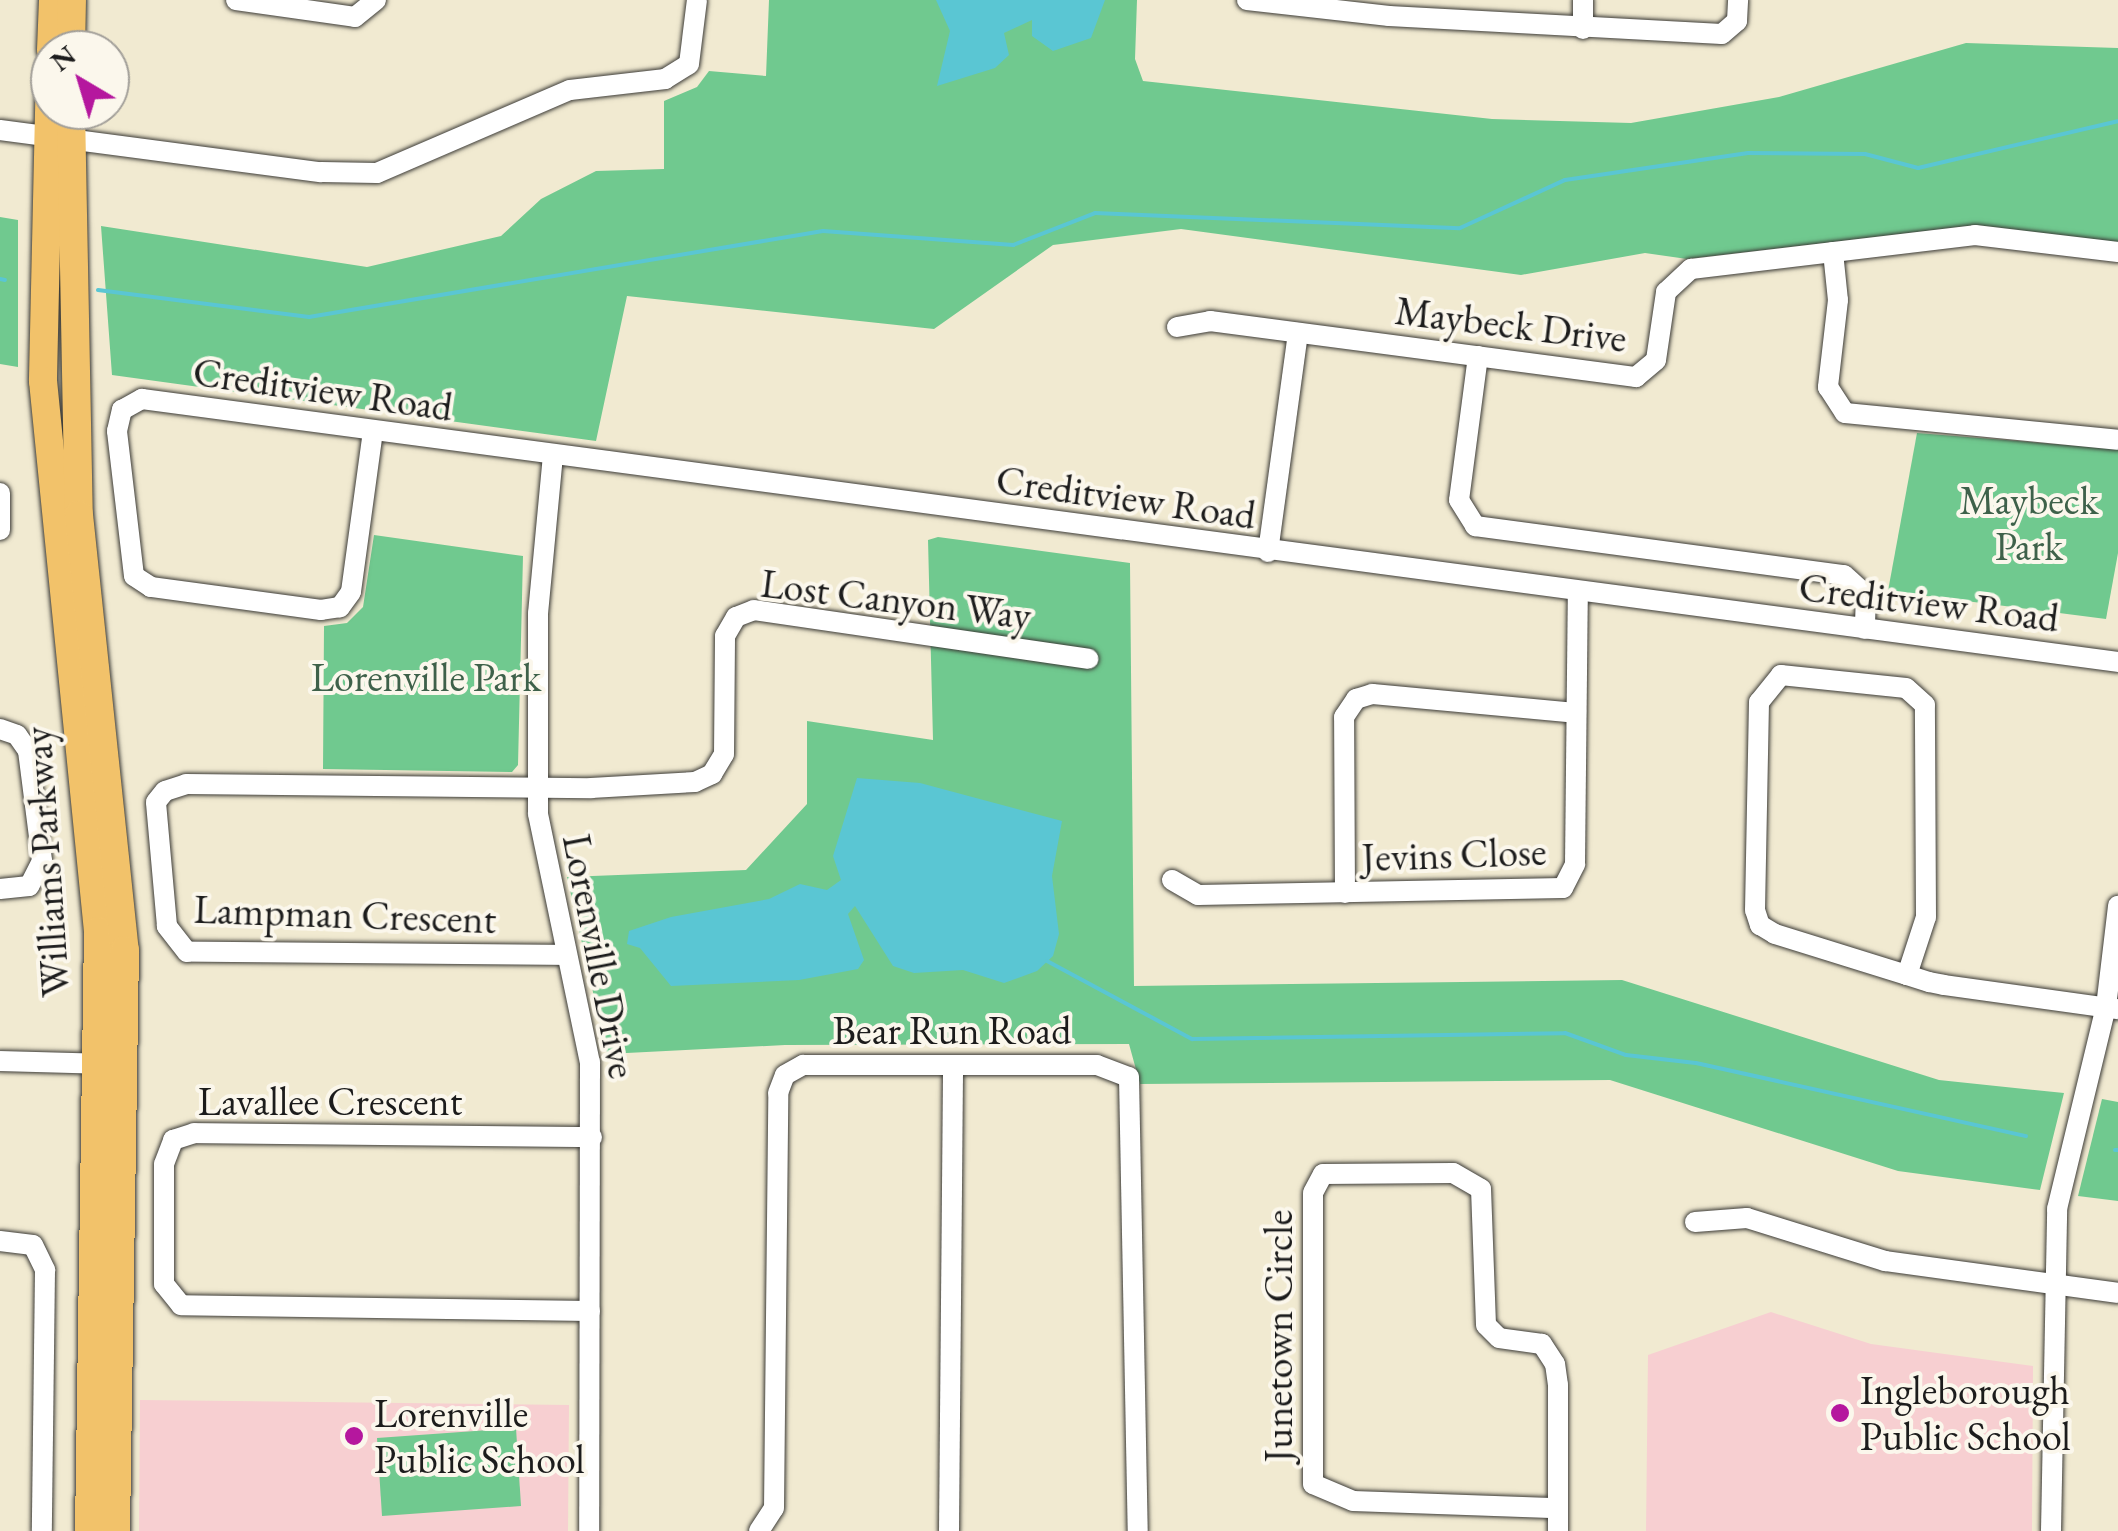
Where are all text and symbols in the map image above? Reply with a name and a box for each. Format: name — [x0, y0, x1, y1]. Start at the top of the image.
north arrow — [30, 30, 130, 130]
text: N — [43, 37, 83, 79]
street label: Maybeck Drive — [1393, 286, 1629, 362]
street label: Creditview Road — [190, 347, 456, 431]
street label: Creditview Road — [993, 455, 1259, 539]
park label: Maybeck Park — [1959, 476, 2099, 570]
street label: Lost Canyon Way — [758, 559, 1034, 639]
street label: Creditview Road — [1796, 562, 2062, 642]
park label: Lorenville Park — [311, 653, 541, 701]
street label: Williams Parkway — [13, 725, 79, 999]
street label: Jevins Close — [1361, 827, 1547, 881]
street label: Lorenville Drive — [553, 830, 647, 1082]
street label: Lampman Crescent — [193, 885, 497, 943]
street label: Bear Run Road — [833, 1006, 1071, 1054]
street label: Lavallee Crescent — [198, 1077, 462, 1125]
street label: Junetown Circle — [1254, 1210, 1302, 1462]
place label: Ingleborough Public School — [1860, 1366, 2071, 1460]
place label: Lorenville Public School — [374, 1389, 585, 1483]
marker: Ingleborough Public School — [1829, 1402, 1851, 1424]
marker: Lorenville Public School — [343, 1425, 365, 1447]

